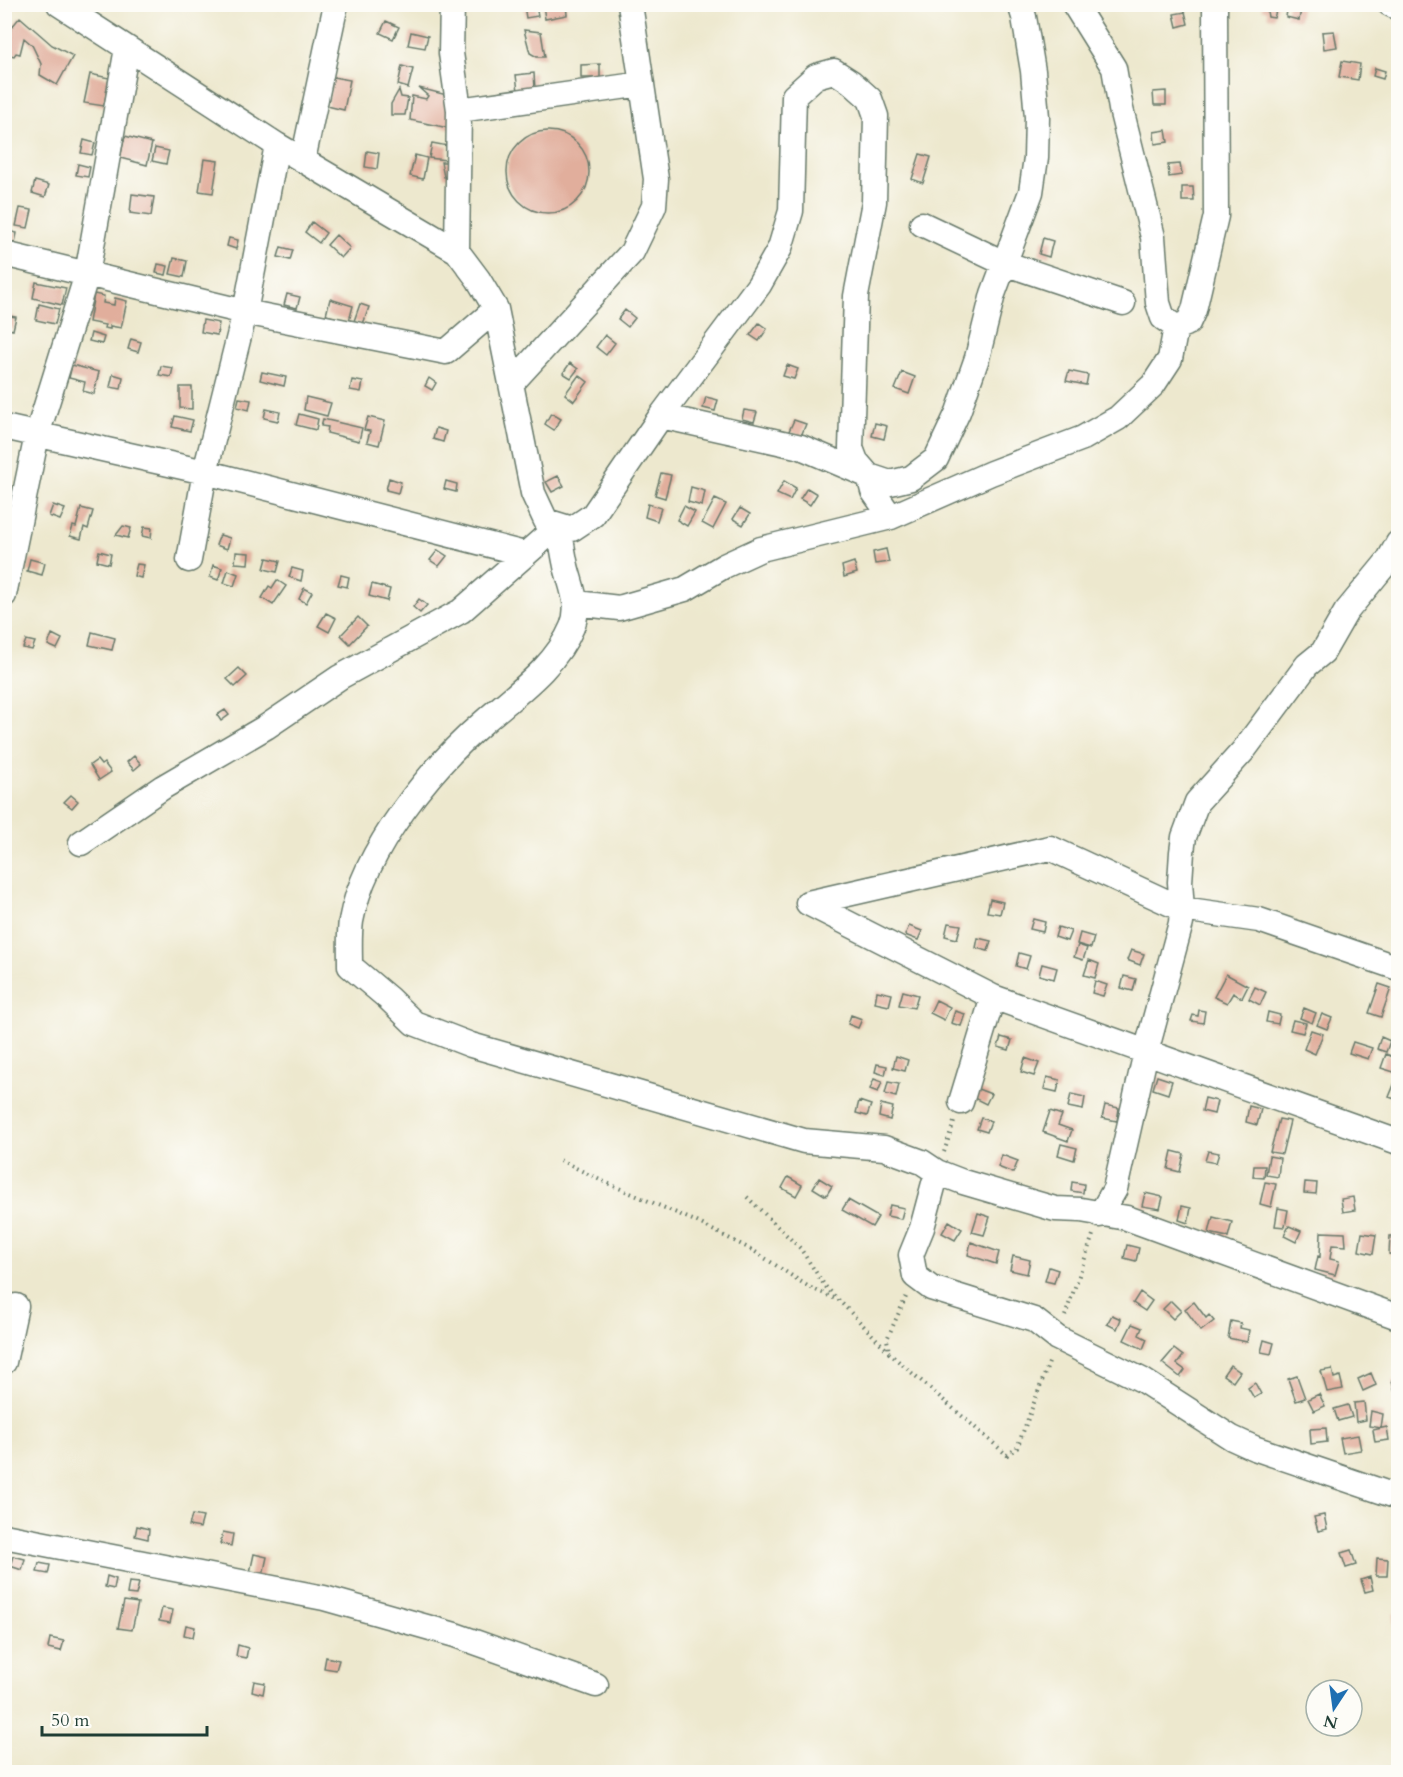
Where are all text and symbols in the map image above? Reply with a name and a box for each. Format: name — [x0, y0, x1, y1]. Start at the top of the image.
north arrow — [1304, 1678, 1364, 1738]
scale bar — [42, 1699, 207, 1737]
text: 50 m — [51, 1708, 90, 1733]
text: N — [1322, 1709, 1340, 1734]

